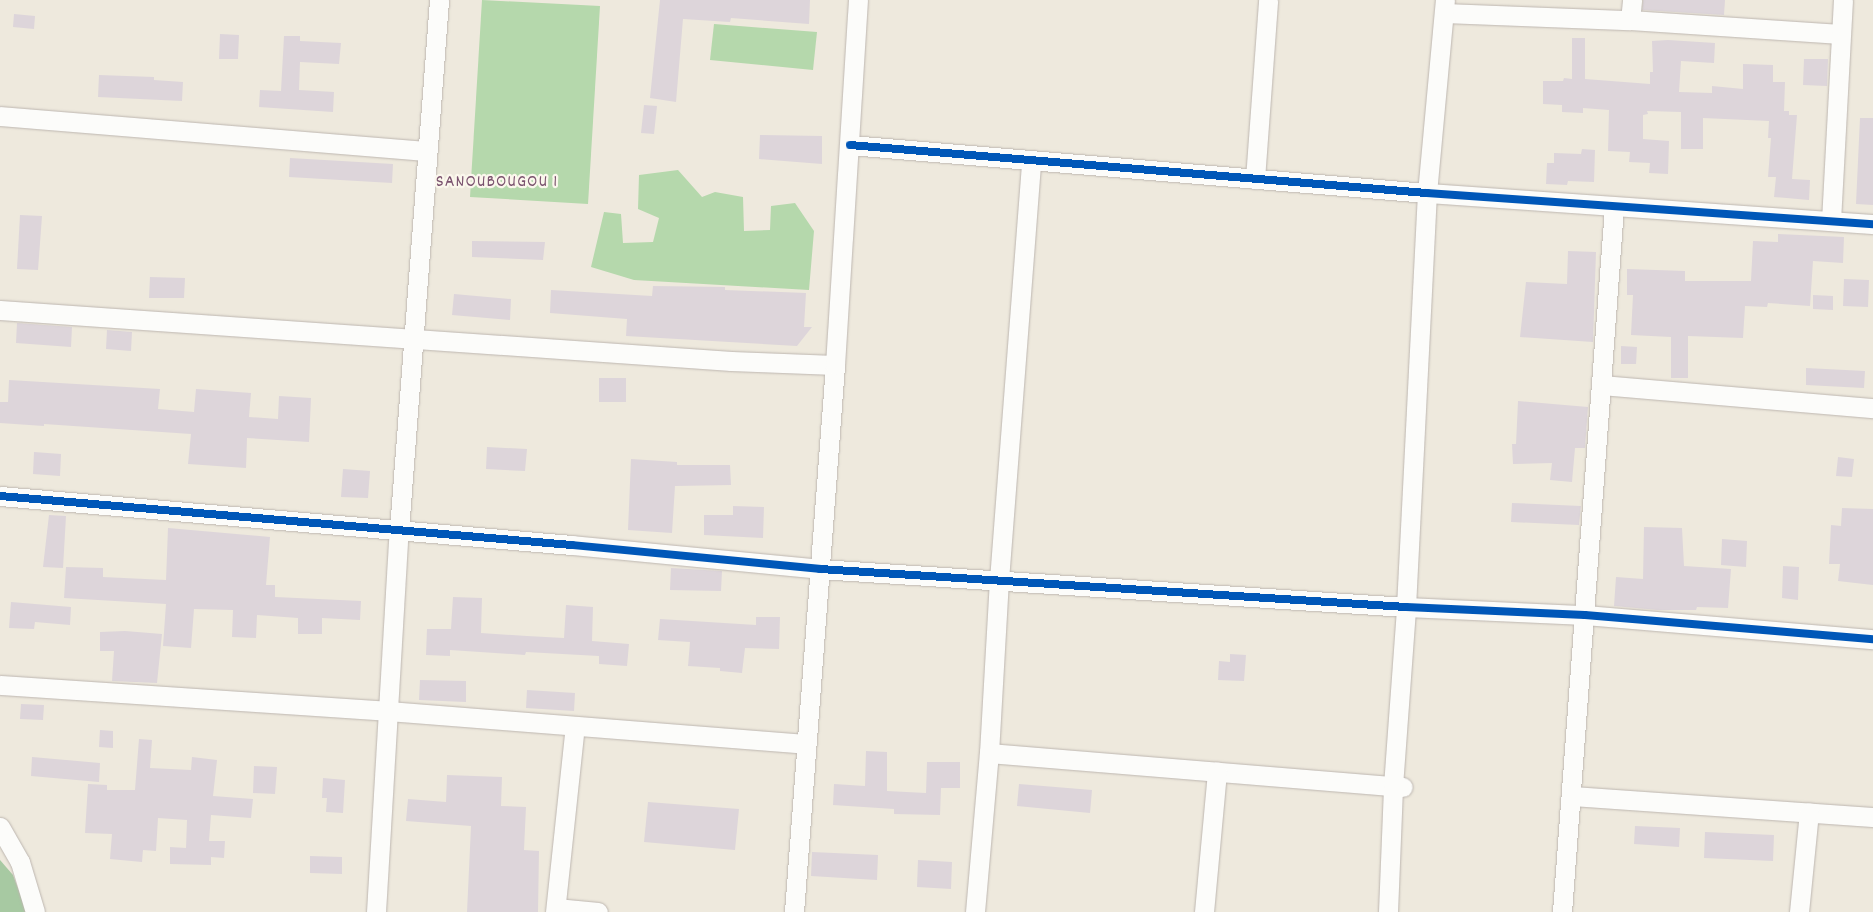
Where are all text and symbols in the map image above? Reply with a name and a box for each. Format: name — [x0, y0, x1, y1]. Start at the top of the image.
district label: SANOUBOUGOU 1 — [434, 172, 560, 194]

